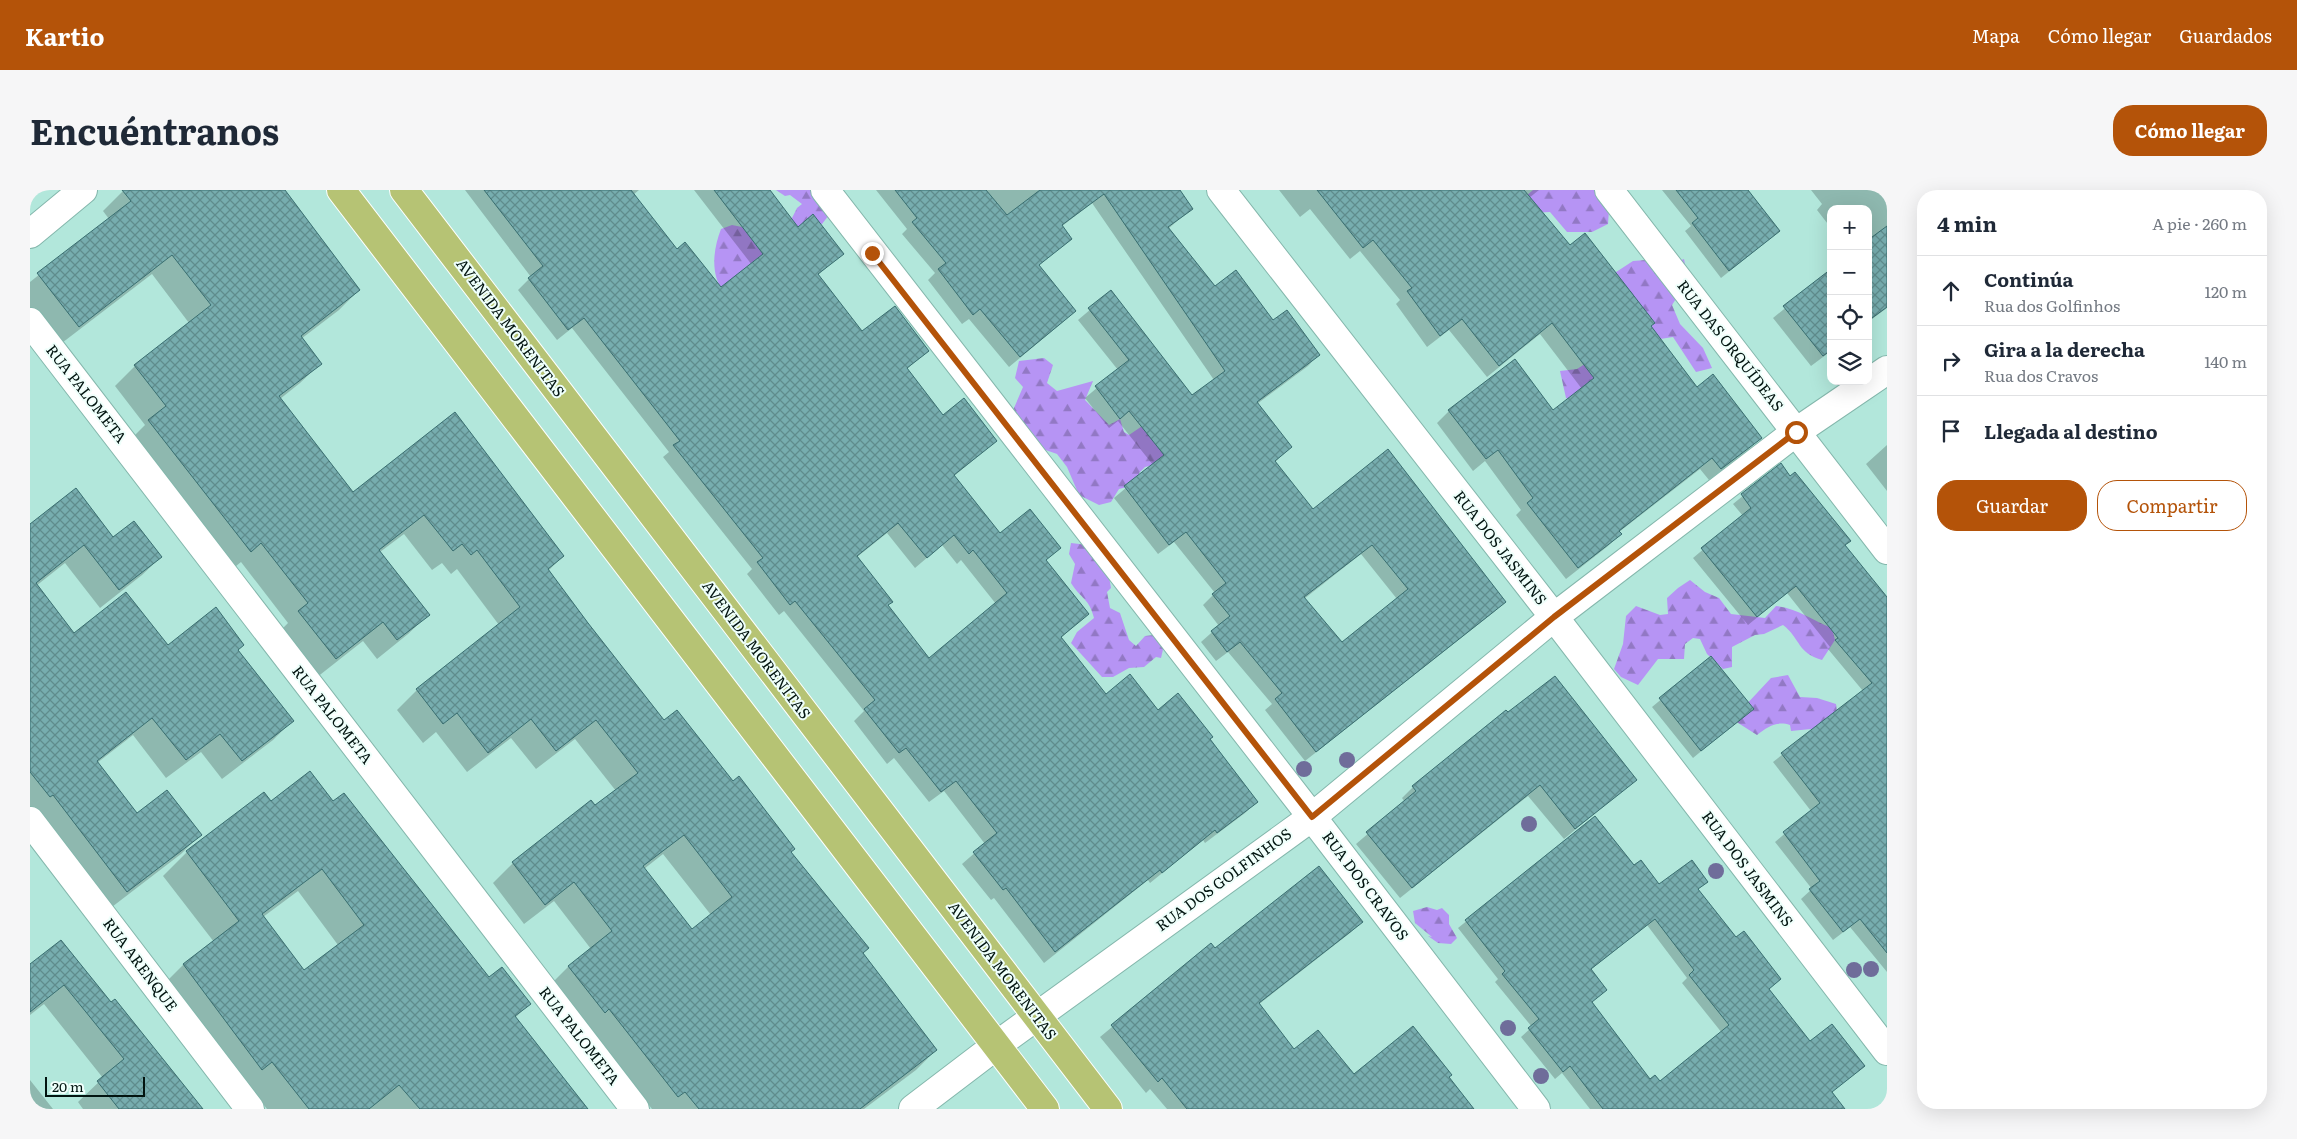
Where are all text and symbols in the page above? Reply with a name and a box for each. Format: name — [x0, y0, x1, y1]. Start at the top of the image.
text: Kartio — [25, 18, 104, 53]
text: Mapa — [1972, 22, 2020, 49]
text: Cómo llegar — [2048, 22, 2151, 49]
text: Guardados — [2179, 22, 2272, 49]
text: Encuéntranos — [30, 104, 279, 156]
button: Cómo llegar — [2113, 105, 2267, 156]
map controls — [1827, 205, 1872, 385]
button: + — [1827, 205, 1872, 250]
text: 4 min — [1937, 207, 1997, 238]
text: A pie · 260 m — [2152, 211, 2247, 235]
route end — [861, 242, 884, 265]
button: − — [1827, 250, 1872, 295]
street label: AVENIDA MORENITAS — [451, 253, 571, 401]
text: Continúa — [1984, 265, 2074, 293]
street label: RUA DAS ORQUÍDEAS — [1672, 274, 1790, 416]
icon: ahead — [1937, 277, 1965, 305]
text: 120 m — [2204, 279, 2247, 303]
text: Rua dos Golfinhos — [1984, 293, 2120, 317]
button: locate — [1827, 295, 1872, 340]
text: Gira a la derecha — [1984, 335, 2145, 363]
street label: RUA PALOMETA — [41, 339, 133, 447]
button: layers — [1827, 340, 1872, 385]
icon: right — [1937, 347, 1965, 375]
text: 140 m — [2204, 349, 2247, 373]
text: Rua dos Cravos — [1984, 363, 2098, 387]
icon: arrive — [1937, 417, 1965, 445]
text: Llegada al destino — [1984, 417, 2158, 445]
route start — [1785, 421, 1808, 444]
button: Guardar — [1937, 480, 2087, 531]
button: Compartir — [2097, 480, 2247, 531]
street label: RUA DOS JASMINS — [1449, 485, 1553, 609]
street label: AVENIDA MORENITAS — [697, 575, 817, 723]
street label: RUA PALOMETA — [287, 660, 379, 768]
street label: RUA DOS JASMINS — [1697, 805, 1799, 931]
street label: RUA DOS GOLFINHOS — [1150, 822, 1296, 936]
street label: RUA DOS CRAVOS — [1317, 826, 1415, 945]
street label: AVENIDA MORENITAS — [943, 896, 1063, 1044]
street label: RUA ARENQUE — [98, 912, 184, 1016]
street label: RUA PALOMETA — [534, 981, 626, 1089]
scale bar — [45, 1074, 145, 1097]
text: 20 m — [52, 1076, 84, 1096]

